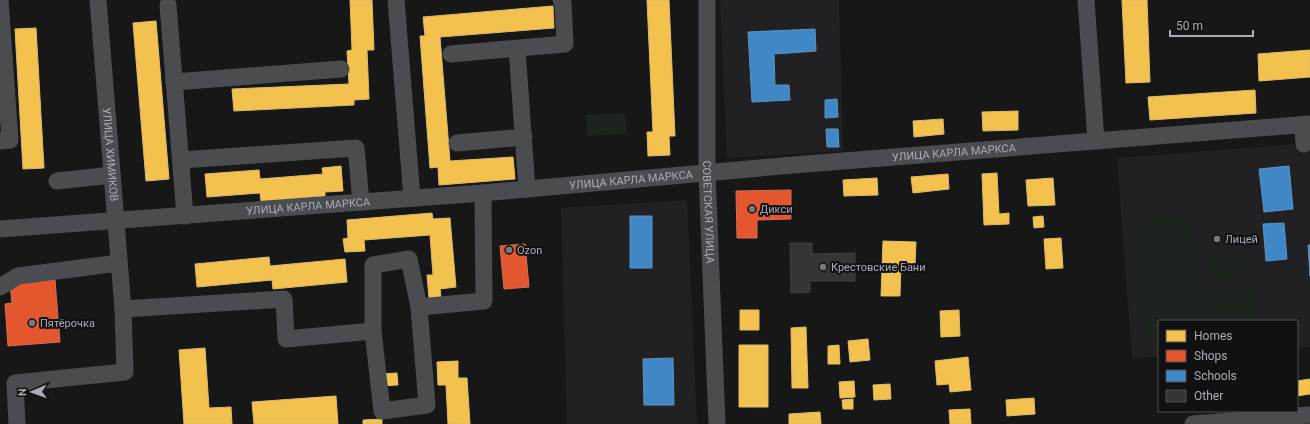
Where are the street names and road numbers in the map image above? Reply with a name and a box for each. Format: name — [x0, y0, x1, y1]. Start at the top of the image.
street label: УЛИЦА ХИМИКОВ — [100, 107, 120, 202]
street label: УЛИЦА КАРЛА МАРКСА — [892, 141, 1017, 164]
street label: СОВЕТСКАЯ УЛИЦА — [700, 160, 717, 265]
street label: УЛИЦА КАРЛА МАРКСА — [569, 168, 694, 192]
street label: УЛИЦА КАРЛА МАРКСА — [246, 195, 371, 218]

